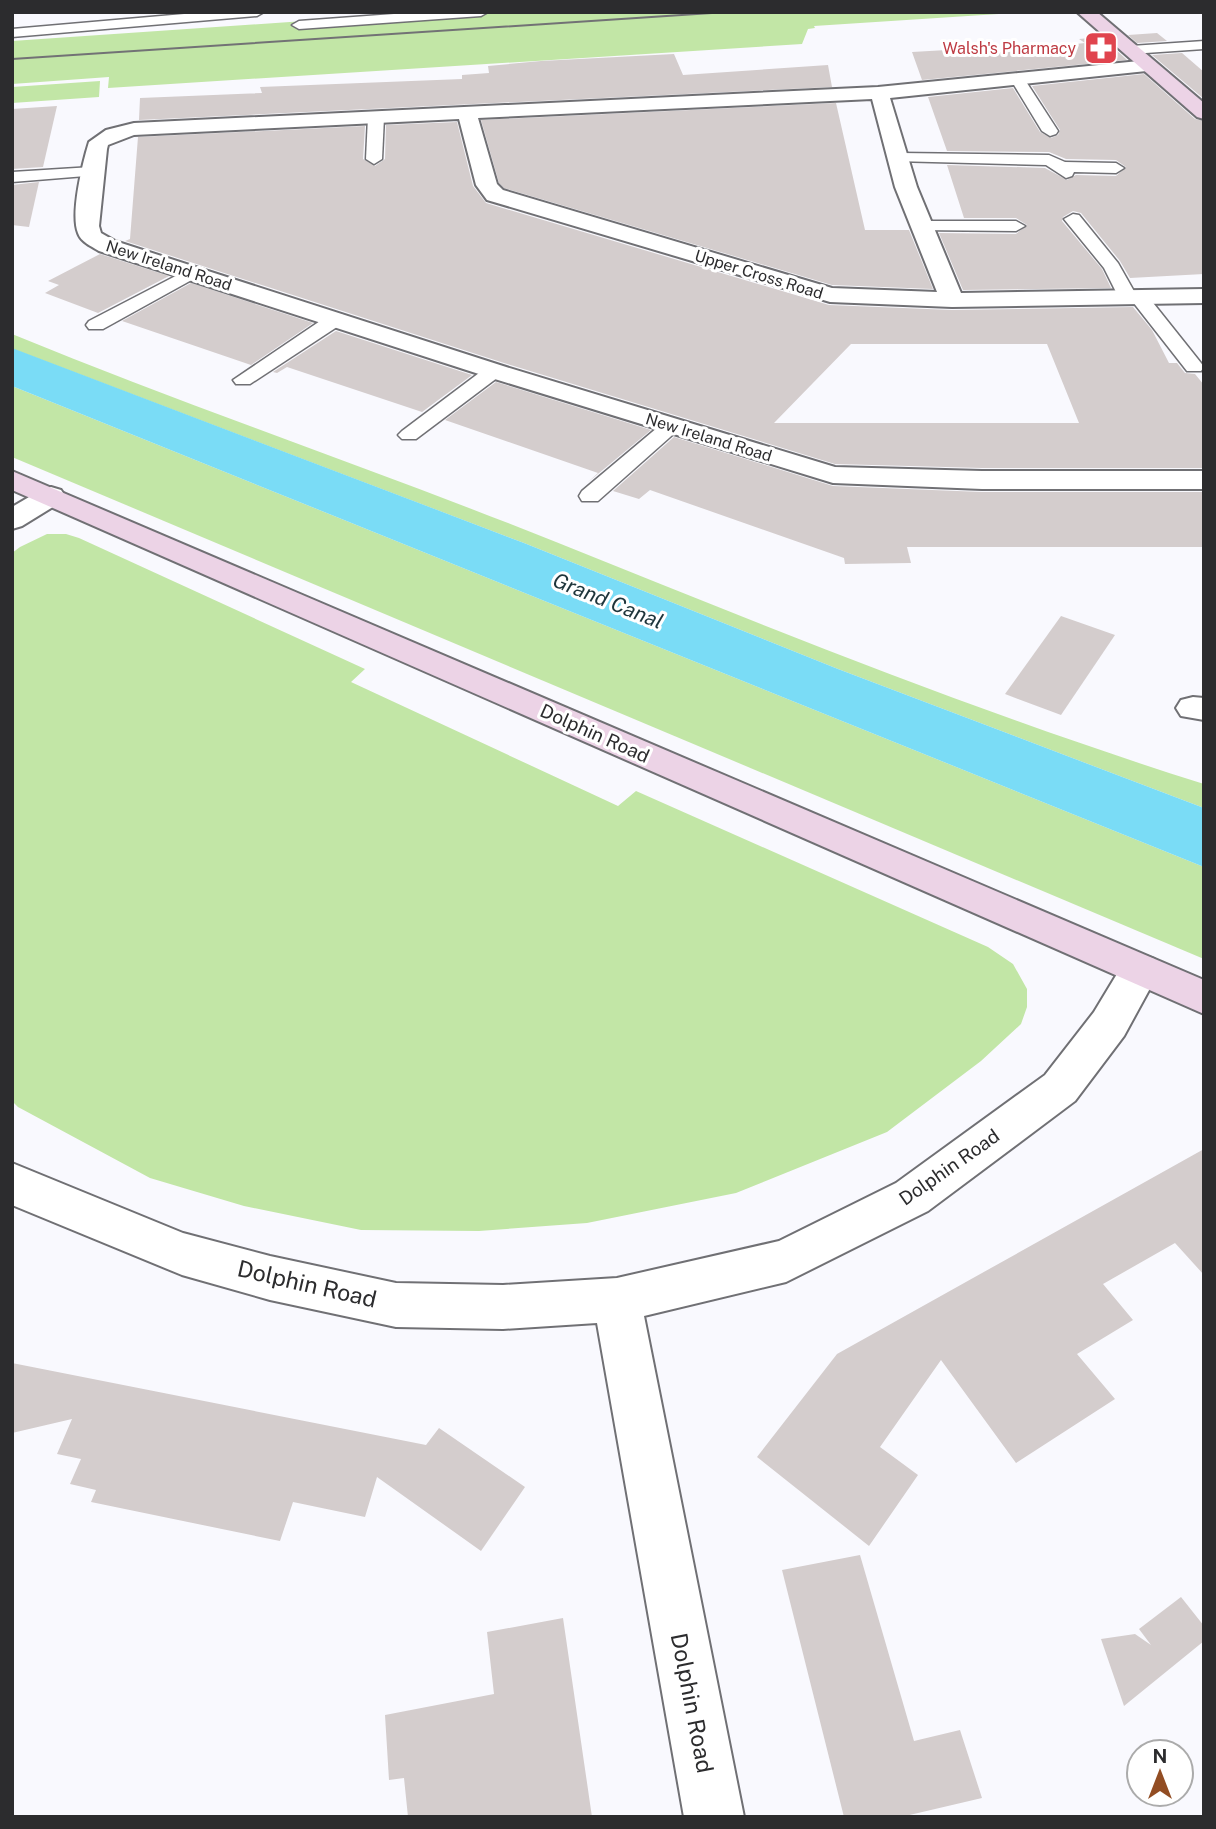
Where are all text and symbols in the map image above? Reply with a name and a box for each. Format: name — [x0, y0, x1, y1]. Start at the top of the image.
pharmacy icon: Walsh's Pharmacy — [1082, 29, 1120, 67]
place label: Walsh's Pharmacy — [943, 39, 1076, 58]
street label: New Ireland Road — [104, 236, 234, 295]
street label: Upper Cross Road — [692, 246, 825, 303]
street label: New Ireland Road — [643, 409, 774, 466]
water label: Grand Canal — [549, 567, 667, 634]
street label: Dolphin Road — [537, 699, 653, 767]
street label: Dolphin Road — [895, 1124, 1003, 1210]
street label: Dolphin Road — [235, 1254, 379, 1313]
street label: Dolphin Road — [666, 1631, 719, 1775]
north arrow — [1125, 1738, 1195, 1808]
text: N — [1153, 1745, 1167, 1767]

